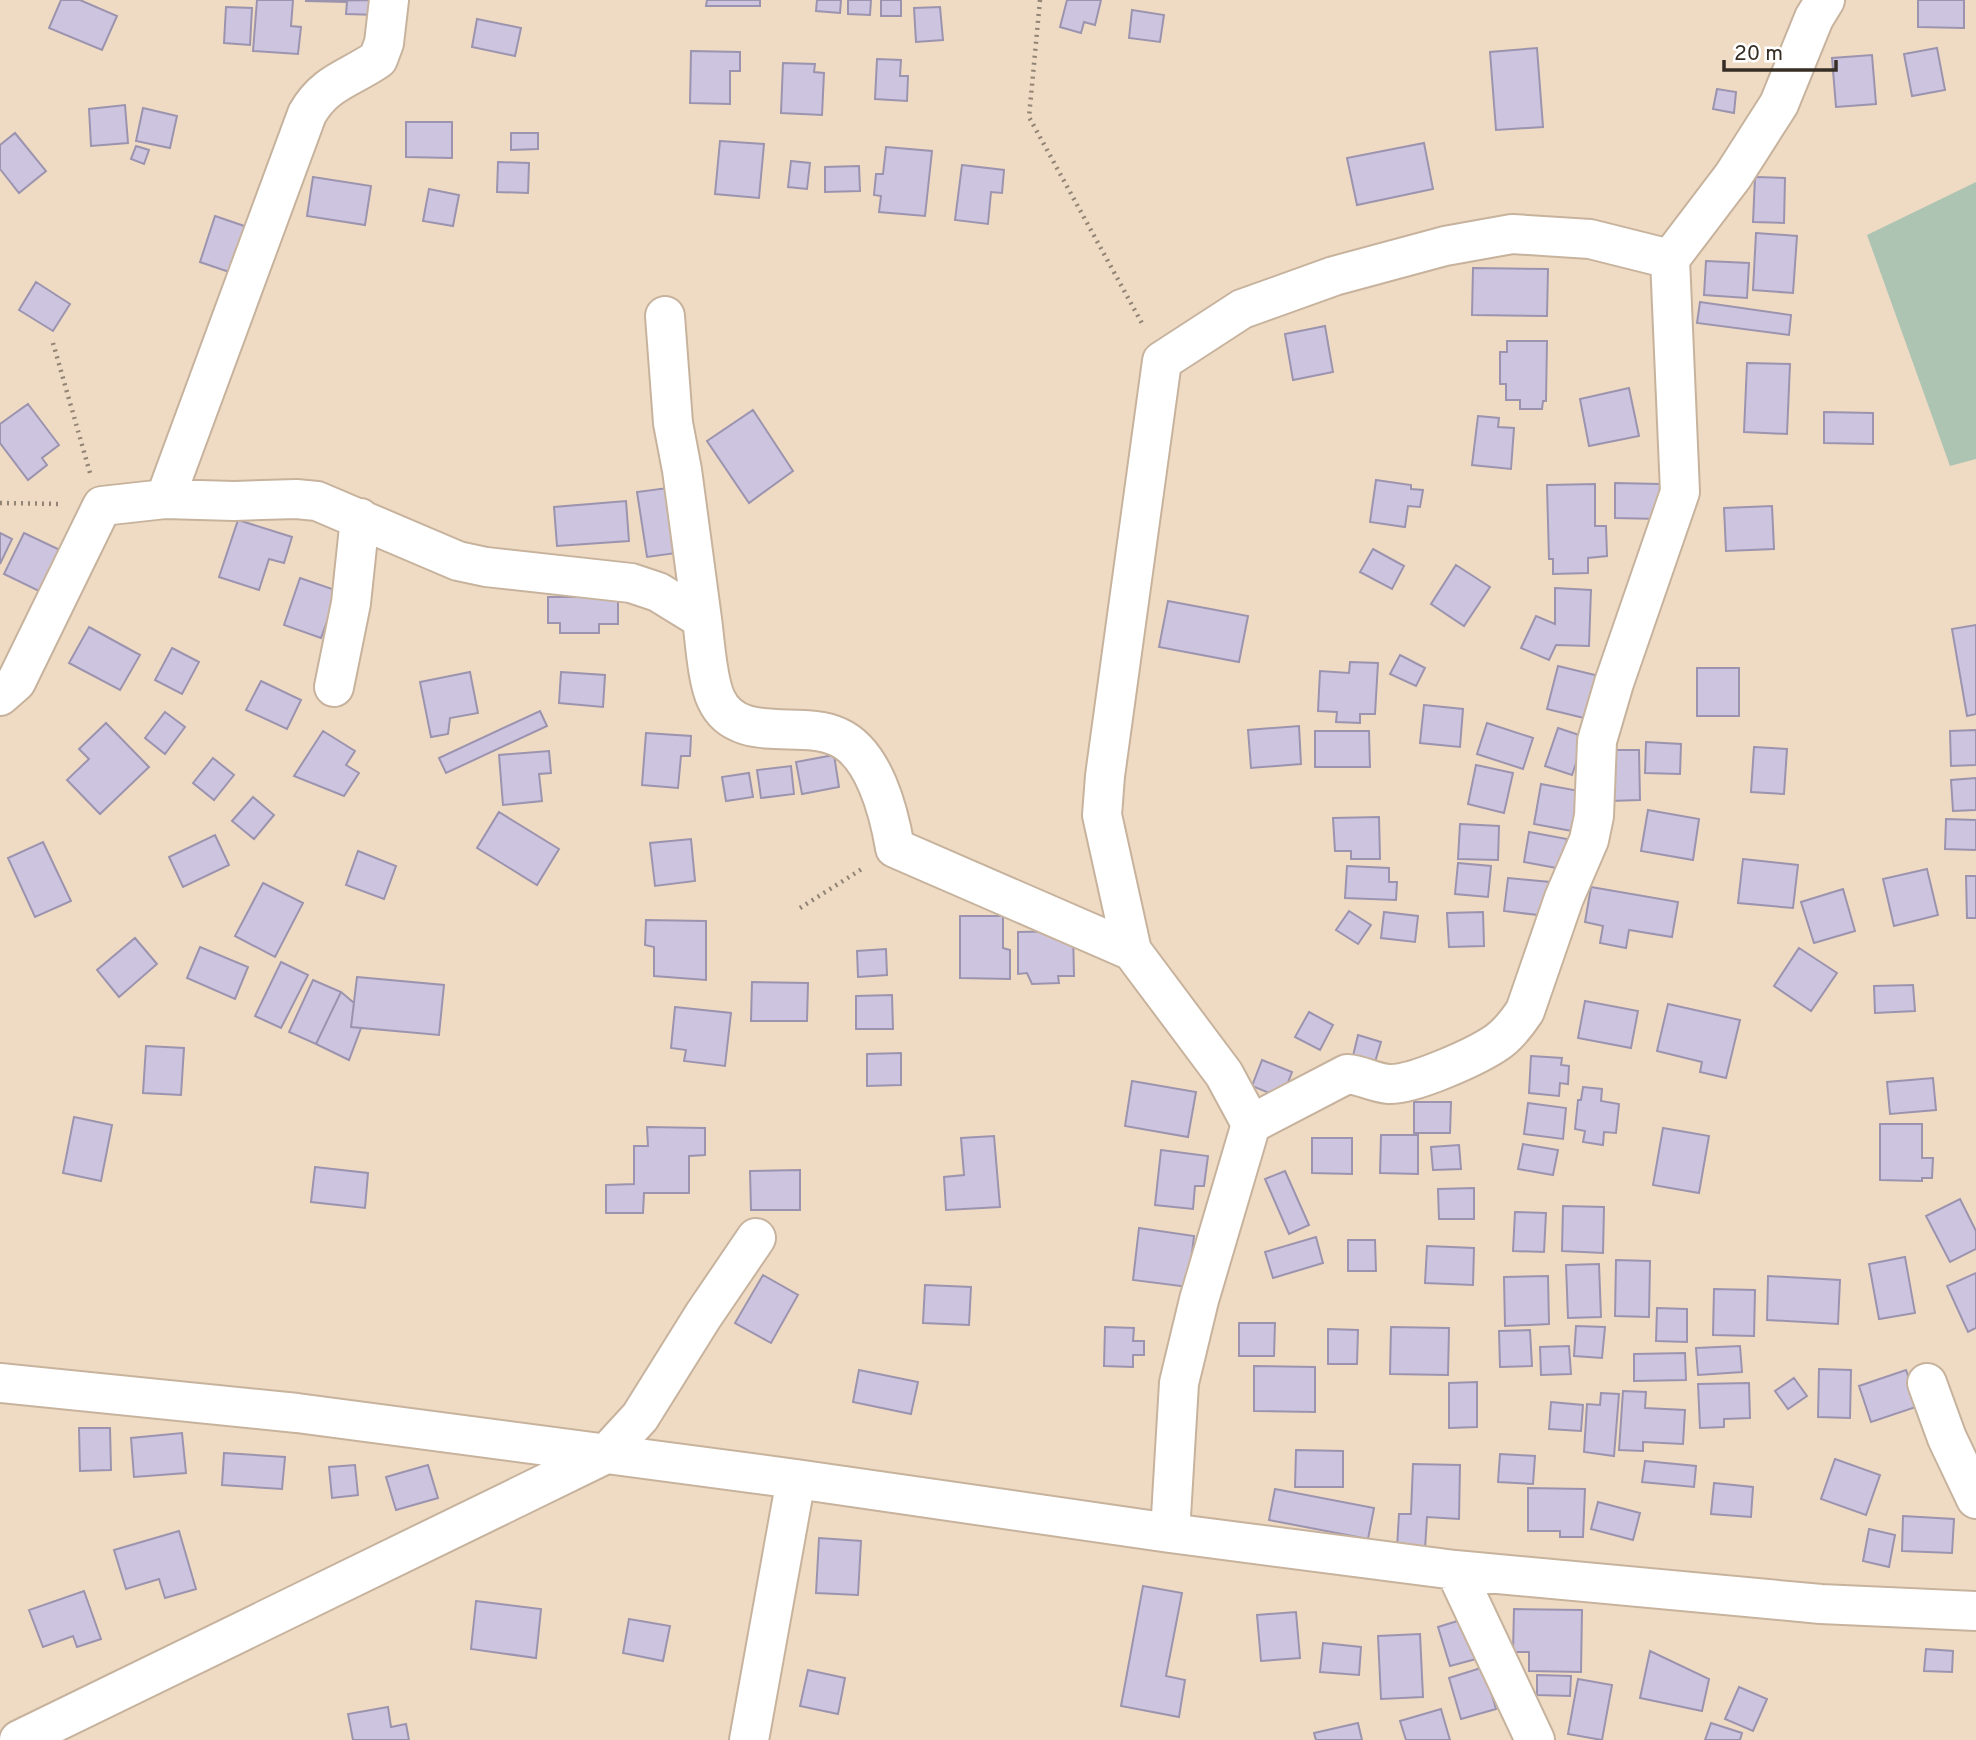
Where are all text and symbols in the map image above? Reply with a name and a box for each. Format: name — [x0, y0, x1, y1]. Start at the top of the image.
scale bar — [1724, 28, 1836, 72]
text: 20 m — [1734, 41, 1783, 68]

